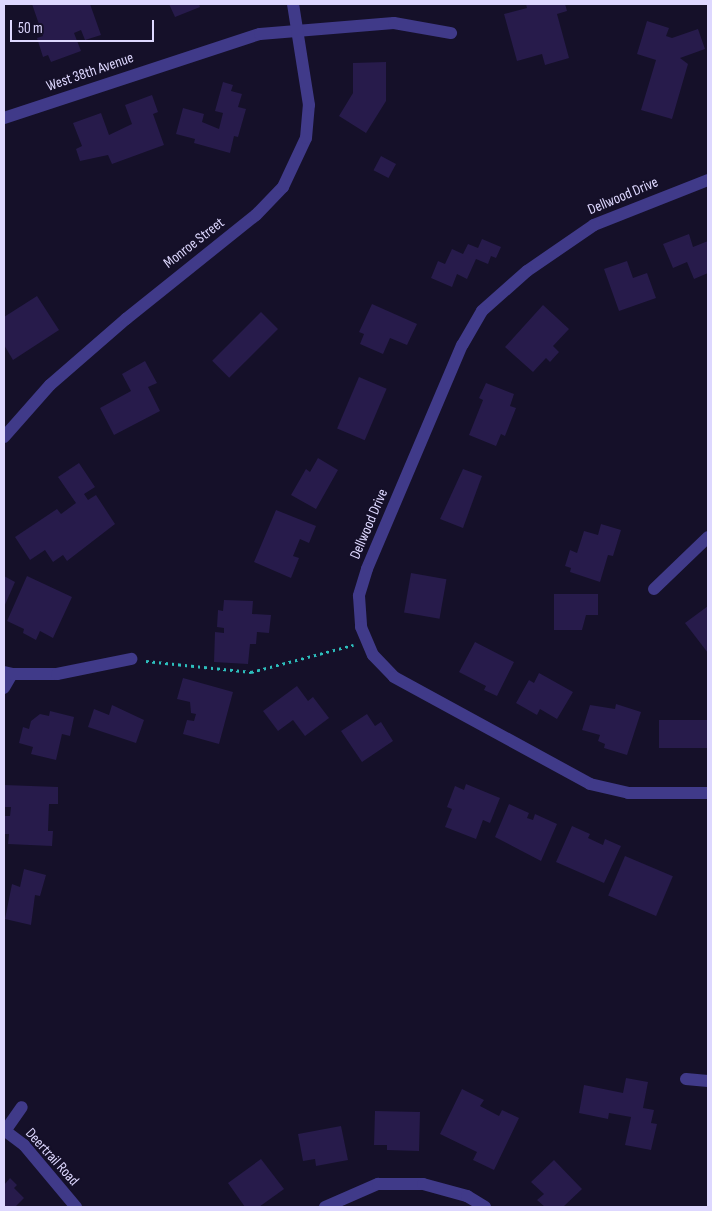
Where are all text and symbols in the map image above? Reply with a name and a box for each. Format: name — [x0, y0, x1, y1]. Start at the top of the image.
scale bar — [12, 10, 156, 42]
text: 50 m — [18, 19, 43, 38]
street label: West 38th Avenue — [44, 49, 136, 95]
street label: Dellwood Drive — [585, 173, 661, 219]
street label: Monroe Street — [160, 214, 228, 272]
street label: Dellwood Drive — [346, 486, 392, 562]
street label: Deertrail Road — [21, 1124, 83, 1190]

